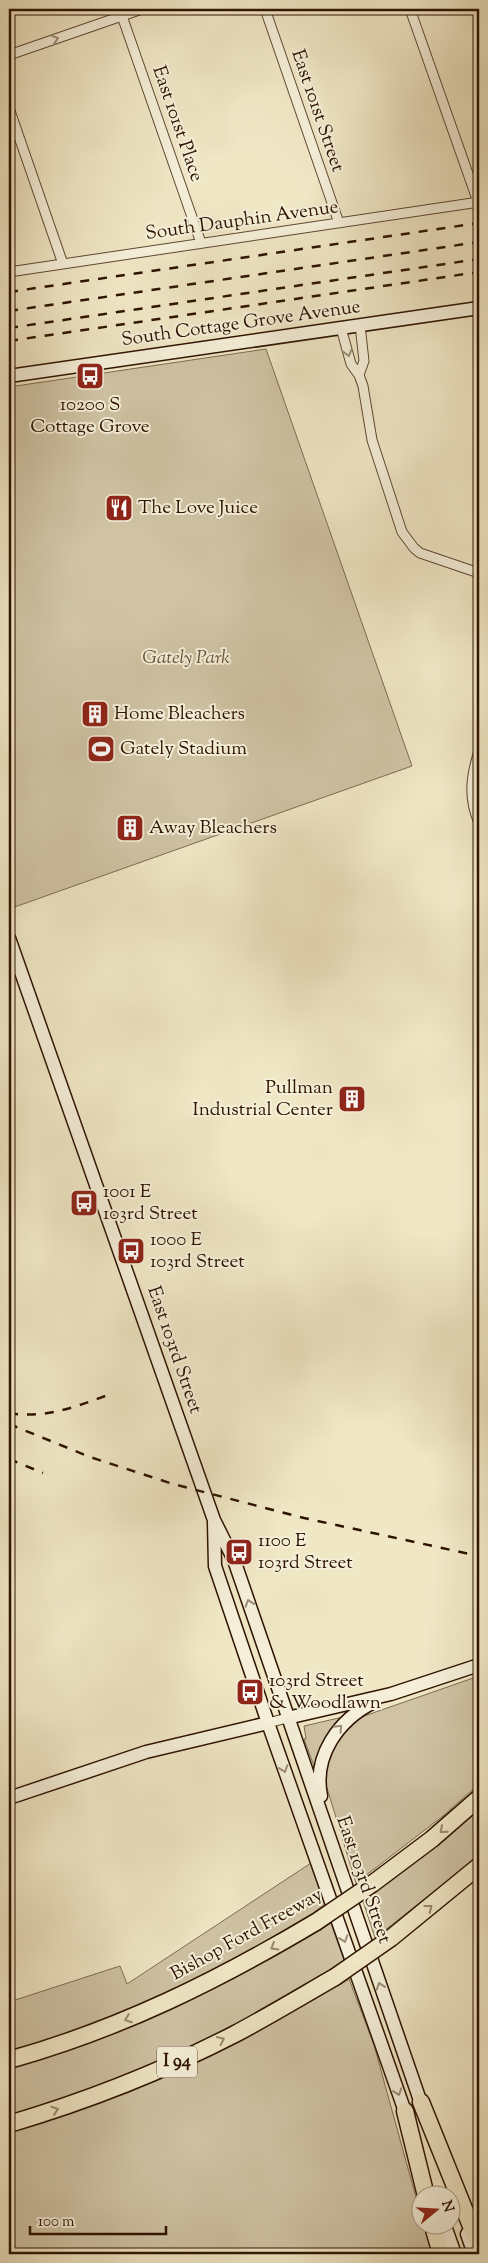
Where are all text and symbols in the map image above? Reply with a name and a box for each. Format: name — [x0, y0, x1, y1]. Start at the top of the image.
one-way arrow — [50, 35, 59, 45]
street label: East 101st Street — [283, 46, 351, 176]
street label: East 101st Place — [145, 62, 209, 186]
street label: South Dauphin Avenue — [144, 194, 340, 248]
street label: South Cottage Grove Avenue — [120, 294, 362, 354]
one-way arrow — [342, 348, 353, 357]
bus stop icon: 10200 S Cottage Grove — [75, 361, 105, 391]
place label: 10200 S Cottage Grove — [30, 392, 150, 441]
restaurant icon: The Love Juice — [104, 493, 134, 523]
place label: The Love Juice — [138, 495, 258, 522]
park label: Gately Park — [142, 645, 230, 672]
building icon: Home Bleachers — [80, 699, 110, 729]
place label: Home Bleachers — [114, 701, 245, 728]
sports icon: Gately Stadium — [86, 734, 116, 764]
place label: Gately Stadium — [120, 736, 247, 763]
building icon: Away Bleachers — [115, 813, 145, 843]
place label: Away Bleachers — [149, 815, 277, 842]
place label: Pullman Industrial Center — [192, 1075, 333, 1124]
building icon: Pullman Industrial Center — [337, 1084, 367, 1114]
place label: 1001 E 103rd Street — [103, 1179, 198, 1228]
bus stop icon: 1001 E 103rd Street — [69, 1188, 99, 1218]
place label: 1000 E 103rd Street — [150, 1227, 245, 1276]
bus stop icon: 1000 E 103rd Street — [116, 1236, 146, 1266]
street label: East 103rd Street — [140, 1283, 209, 1418]
place label: 1100 E 103rd Street — [258, 1528, 353, 1577]
bus stop icon: 1100 E 103rd Street — [224, 1537, 254, 1567]
one-way arrow — [245, 1600, 255, 1608]
place label: 103rd Street & Woodlawn — [269, 1668, 381, 1717]
bus stop icon: 103rd Street & Woodlawn — [235, 1677, 265, 1707]
one-way arrow — [334, 1725, 343, 1734]
one-way arrow — [278, 1765, 288, 1773]
street label: East 103rd Street — [329, 1813, 398, 1948]
one-way arrow — [439, 1824, 448, 1833]
street label: Bishop Ford Freeway — [166, 1882, 328, 1988]
one-way arrow — [423, 1905, 433, 1914]
one-way arrow — [338, 1934, 348, 1943]
one-way arrow — [270, 1941, 279, 1951]
one-way arrow — [376, 1982, 386, 1990]
one-way arrow — [125, 2013, 133, 2023]
one-way arrow — [216, 2036, 225, 2047]
road number: I 94 — [157, 2046, 197, 2078]
one-way arrow — [392, 2088, 402, 2096]
one-way arrow — [51, 2106, 59, 2116]
north arrow — [410, 2186, 460, 2236]
text: N — [435, 2198, 458, 2215]
scale bar — [30, 2203, 166, 2235]
text: 100 m — [38, 2212, 75, 2233]

